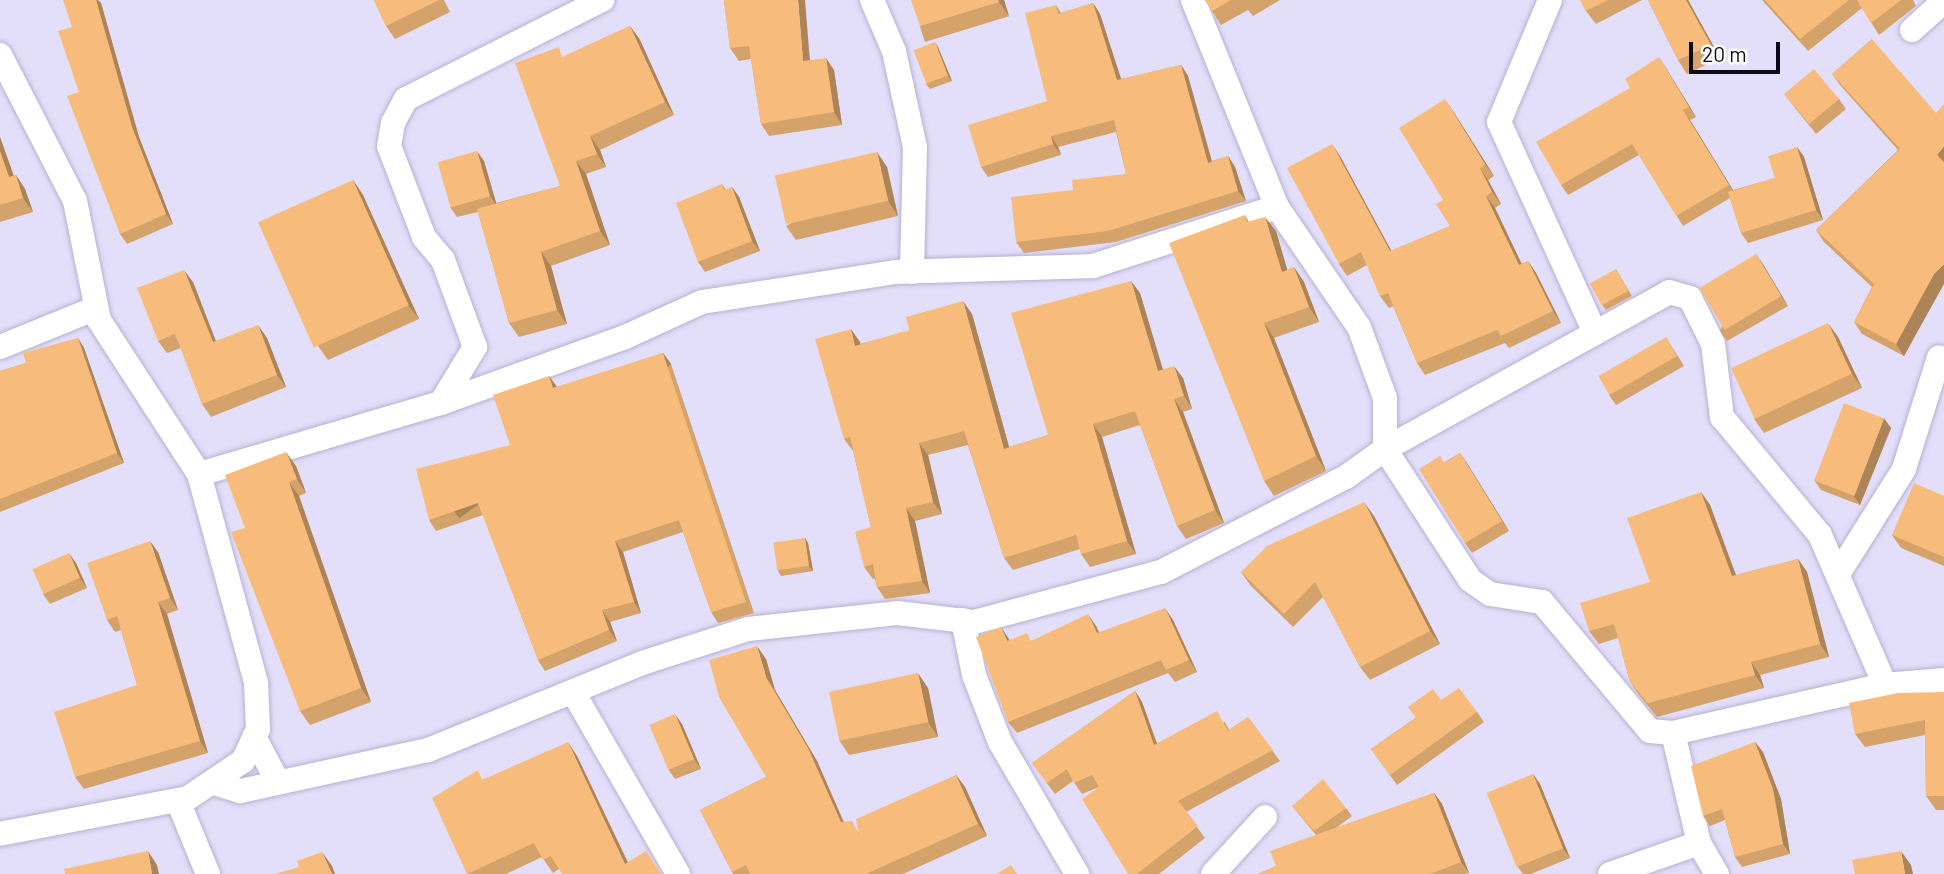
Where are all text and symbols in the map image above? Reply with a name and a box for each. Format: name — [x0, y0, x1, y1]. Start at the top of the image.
scale bar — [1692, 28, 1783, 72]
text: 20 m — [1702, 41, 1747, 66]

